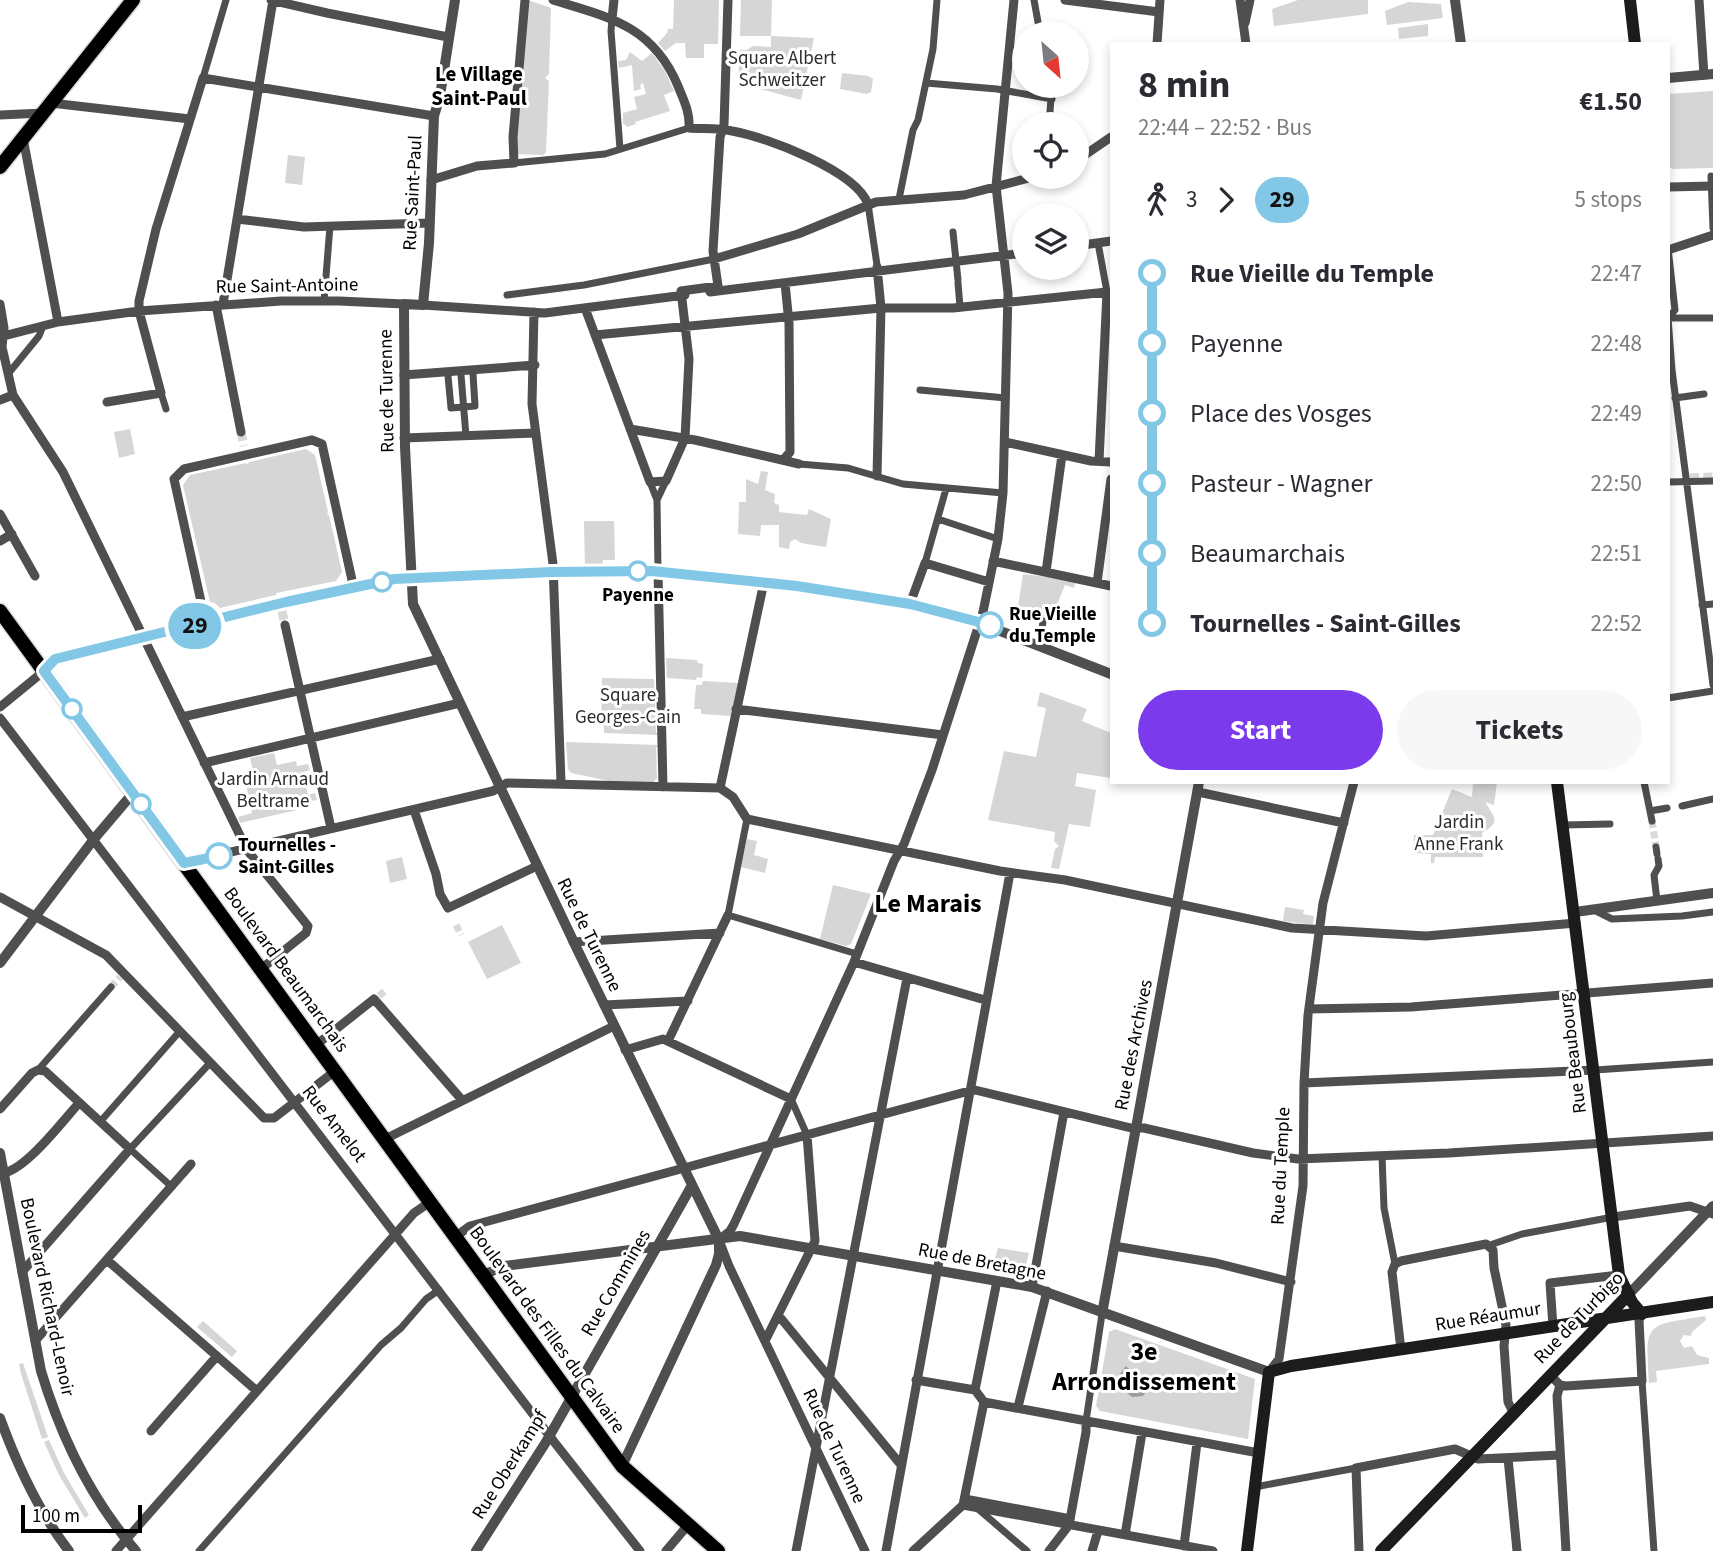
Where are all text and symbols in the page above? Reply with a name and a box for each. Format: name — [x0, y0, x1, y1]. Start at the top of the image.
north arrow — [1012, 21, 1088, 98]
map controls — [1012, 21, 1089, 280]
park label: Square Albert Schweitzer — [728, 45, 837, 94]
text: 8 min — [1138, 58, 1230, 112]
district label: Le Village Saint-Paul — [431, 59, 527, 113]
text: €1.50 — [1579, 83, 1642, 120]
text: 22:44 – 22:52 · Bus — [1138, 111, 1312, 144]
button: locate — [1012, 112, 1089, 189]
street label: Rue Saint-Paul — [396, 134, 430, 251]
icon: walk — [1138, 181, 1176, 219]
icon: forward — [1207, 181, 1245, 219]
text: 29 — [1269, 182, 1295, 217]
text: 3 — [1186, 183, 1197, 216]
text: 5 stops — [1575, 183, 1642, 216]
button: layers — [1012, 203, 1089, 280]
text: Rue Vieille du Temple — [1190, 255, 1434, 292]
text: 22:47 — [1591, 257, 1642, 290]
street label: Rue Saint-Antoine — [215, 271, 359, 301]
text: Payenne — [1190, 325, 1283, 362]
text: 22:48 — [1591, 327, 1642, 360]
street label: Rue de Turenne — [372, 329, 402, 453]
text: Place des Vosges — [1190, 395, 1372, 432]
text: 22:49 — [1591, 397, 1642, 430]
text: Pasteur - Wagner — [1190, 465, 1372, 502]
text: 22:50 — [1591, 467, 1642, 500]
text: Beaumarchais — [1190, 535, 1345, 572]
text: 22:51 — [1591, 537, 1642, 570]
marker: Payenne — [628, 561, 648, 581]
unlabelled marker — [372, 572, 392, 592]
place label: Payenne — [602, 582, 674, 609]
place label: Rue Vieille du Temple — [1009, 601, 1097, 650]
line badge: 29 — [164, 603, 227, 649]
text: Tournelles - Saint-Gilles — [1190, 605, 1461, 642]
text: 22:52 — [1591, 607, 1642, 640]
text: 29 — [182, 608, 208, 643]
marker: Rue Vieille du Temple — [977, 612, 1003, 638]
park label: Square Georges-Cain — [575, 682, 681, 731]
button: Start — [1138, 690, 1383, 770]
button: Tickets — [1397, 690, 1642, 770]
unlabelled marker — [62, 699, 82, 719]
park label: Jardin Arnaud Beltrame — [217, 766, 329, 815]
unlabelled marker — [131, 794, 151, 814]
park label: Jardin Anne Frank — [1415, 809, 1504, 858]
place label: Tournelles - Saint-Gilles — [238, 832, 336, 881]
marker: Tournelles - Saint-Gilles — [206, 843, 232, 869]
street label: Rue de Turenne — [550, 873, 628, 997]
street label: Boulevard Beaumarchais — [217, 882, 355, 1058]
district label: Le Marais — [874, 885, 982, 922]
street label: Rue des Archives — [1108, 977, 1160, 1113]
street label: Rue Beaubourg — [1552, 991, 1594, 1115]
street label: Rue Amelot — [295, 1080, 373, 1169]
street label: Rue du Temple — [1264, 1106, 1298, 1226]
street label: Boulevard Richard-Lenoir — [13, 1195, 81, 1399]
street label: Boulevard des Filles du Calvaire — [463, 1221, 631, 1439]
street label: Rue Commines — [574, 1224, 658, 1341]
street label: Rue de Bretagne — [916, 1236, 1048, 1288]
street label: Rue de Turbigo — [1528, 1266, 1630, 1370]
street label: Rue Réaumur — [1433, 1295, 1543, 1339]
district label: 3e Arrondissement — [1051, 1333, 1236, 1400]
street label: Rue de Turenne — [796, 1384, 872, 1508]
street label: Rue Oberkampf — [466, 1404, 555, 1525]
scale bar — [21, 1502, 142, 1534]
text: 100 m — [32, 1503, 80, 1530]

